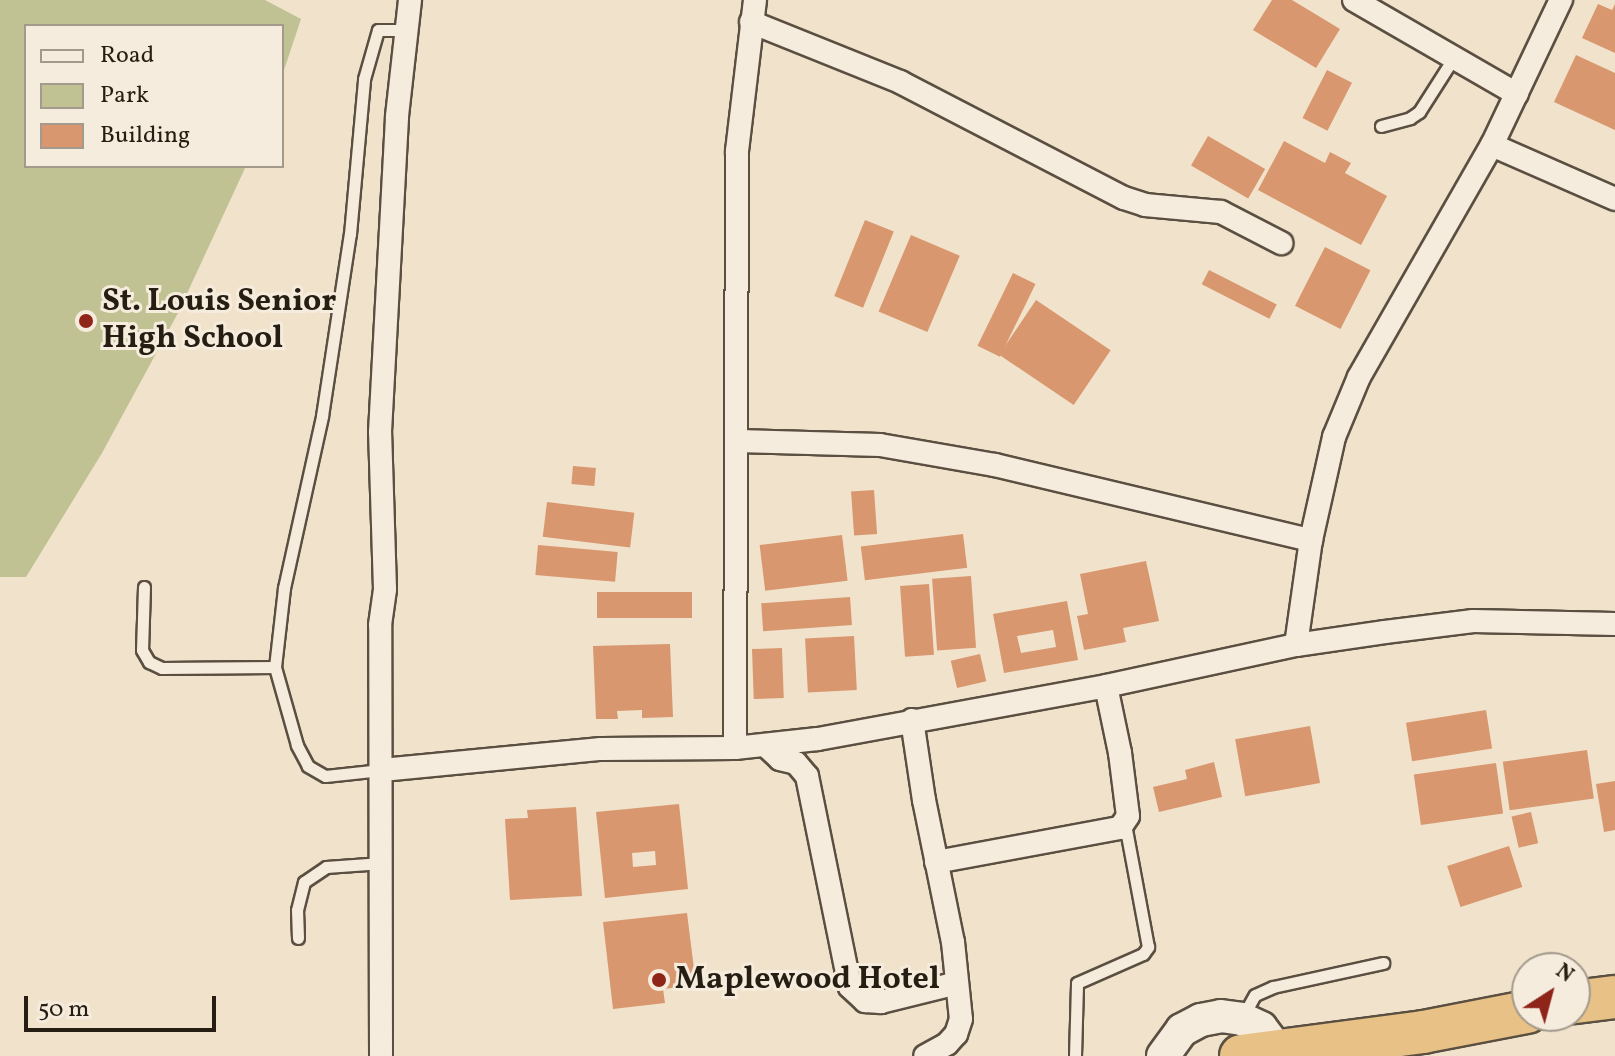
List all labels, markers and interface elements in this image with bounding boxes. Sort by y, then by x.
legend [24,24,284,168]
text: Road [100,39,154,73]
text: Park [100,79,149,113]
text: Building [100,119,190,153]
place label: St. Louis Senior High School [102,284,336,359]
marker: St. Louis Senior High School [77,312,95,330]
north arrow [1511,952,1591,1032]
text: N [1549,957,1580,991]
place label: Maplewood Hotel [675,961,940,999]
marker: Maplewood Hotel [650,971,668,989]
scale bar [28,980,220,1030]
text: 50 m [38,993,90,1027]

